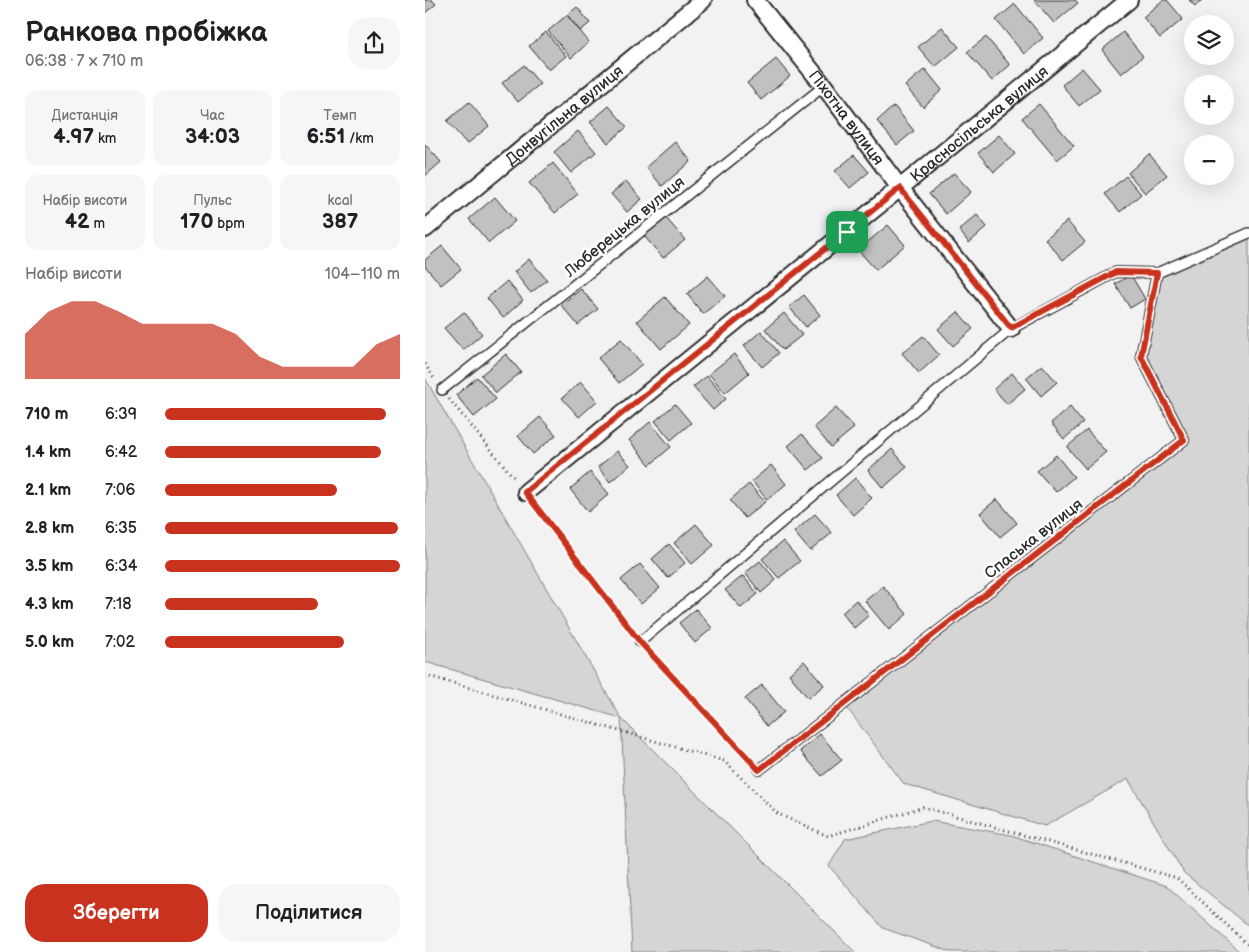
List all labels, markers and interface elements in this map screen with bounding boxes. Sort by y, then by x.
map controls [1184,15,1234,185]
button: layers [1184,15,1234,65]
text: Ранкова пробіжка [25,16,267,49]
button: share [348,17,400,69]
text: 06:38 · 7 × 710 m [25,52,143,71]
street label: Донвугільна вулиця [502,62,628,170]
street label: Красносільська вулиця [907,62,1053,187]
street label: Піхотна вулиця [804,67,888,169]
button: + [1184,75,1234,125]
text: Дистанція [52,107,118,124]
text: Час [200,107,225,124]
text: Темп [324,107,357,124]
text: 4.97 [53,124,94,149]
text: 34:03 [185,124,240,149]
text: 6:51 [307,124,345,149]
text: km [94,130,116,147]
text: /km [345,130,374,147]
button: − [1184,135,1234,185]
street label: Люберецька вулиця [560,173,689,282]
text: Набір висоти [42,192,127,209]
text: Пульс [193,192,232,209]
text: kcal [328,192,353,209]
text: 42 [65,209,90,234]
text: 170 [180,209,214,234]
text: 387 [322,209,358,234]
pin [826,211,868,253]
text: m [90,215,105,232]
text: bpm [214,215,245,232]
icon: arrive [833,218,861,246]
text: Набір висоти [25,265,122,284]
text: 104–110 m [325,265,400,284]
text: 710 m [25,405,69,424]
text: 6:39 [105,405,137,424]
text: 1.4 km [25,443,71,462]
text: 6:42 [105,443,137,462]
text: 2.1 km [25,481,71,500]
text: 7:06 [105,481,135,500]
street label: Спаська вулиця [981,495,1087,583]
text: 2.8 km [25,519,74,538]
text: 6:35 [105,519,137,538]
text: 3.5 km [25,557,73,576]
text: 6:34 [105,557,138,576]
text: 4.3 km [25,595,74,614]
text: 7:18 [105,595,132,614]
text: 5.0 km [25,633,74,652]
text: 7:02 [105,633,135,652]
button: Зберегти [25,884,208,942]
button: Поділитися [218,884,400,942]

